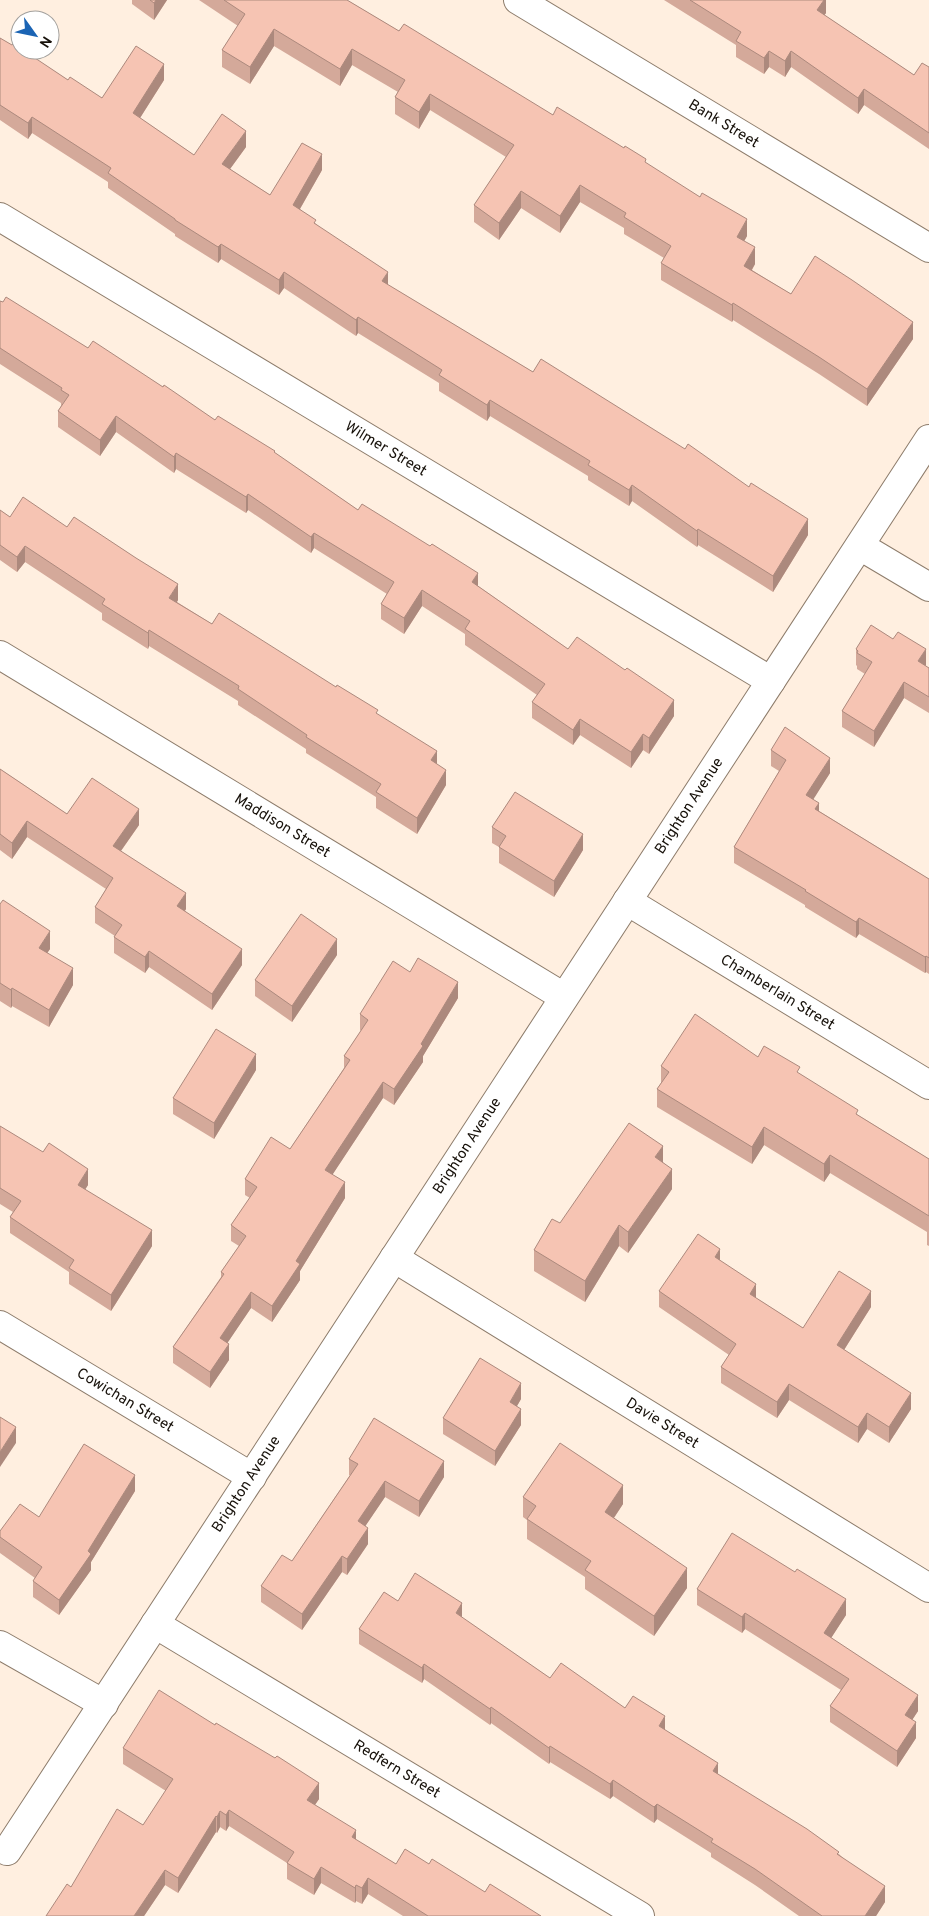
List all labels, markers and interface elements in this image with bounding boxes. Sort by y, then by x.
north arrow [10,10,60,60]
text: N [35,32,55,50]
street label: Bank Street [685,95,762,153]
street label: Wilmer Street [341,417,430,481]
street label: Brighton Avenue [651,754,728,858]
street label: Maddison Street [231,790,334,862]
street label: Chamberlain Street [717,950,838,1035]
street label: Brighton Avenue [429,1094,506,1198]
street label: Cowichan Street [73,1364,177,1437]
street label: Davie Street [622,1394,702,1453]
street label: Brighton Avenue [208,1432,285,1536]
street label: Redfern Street [350,1736,444,1803]

